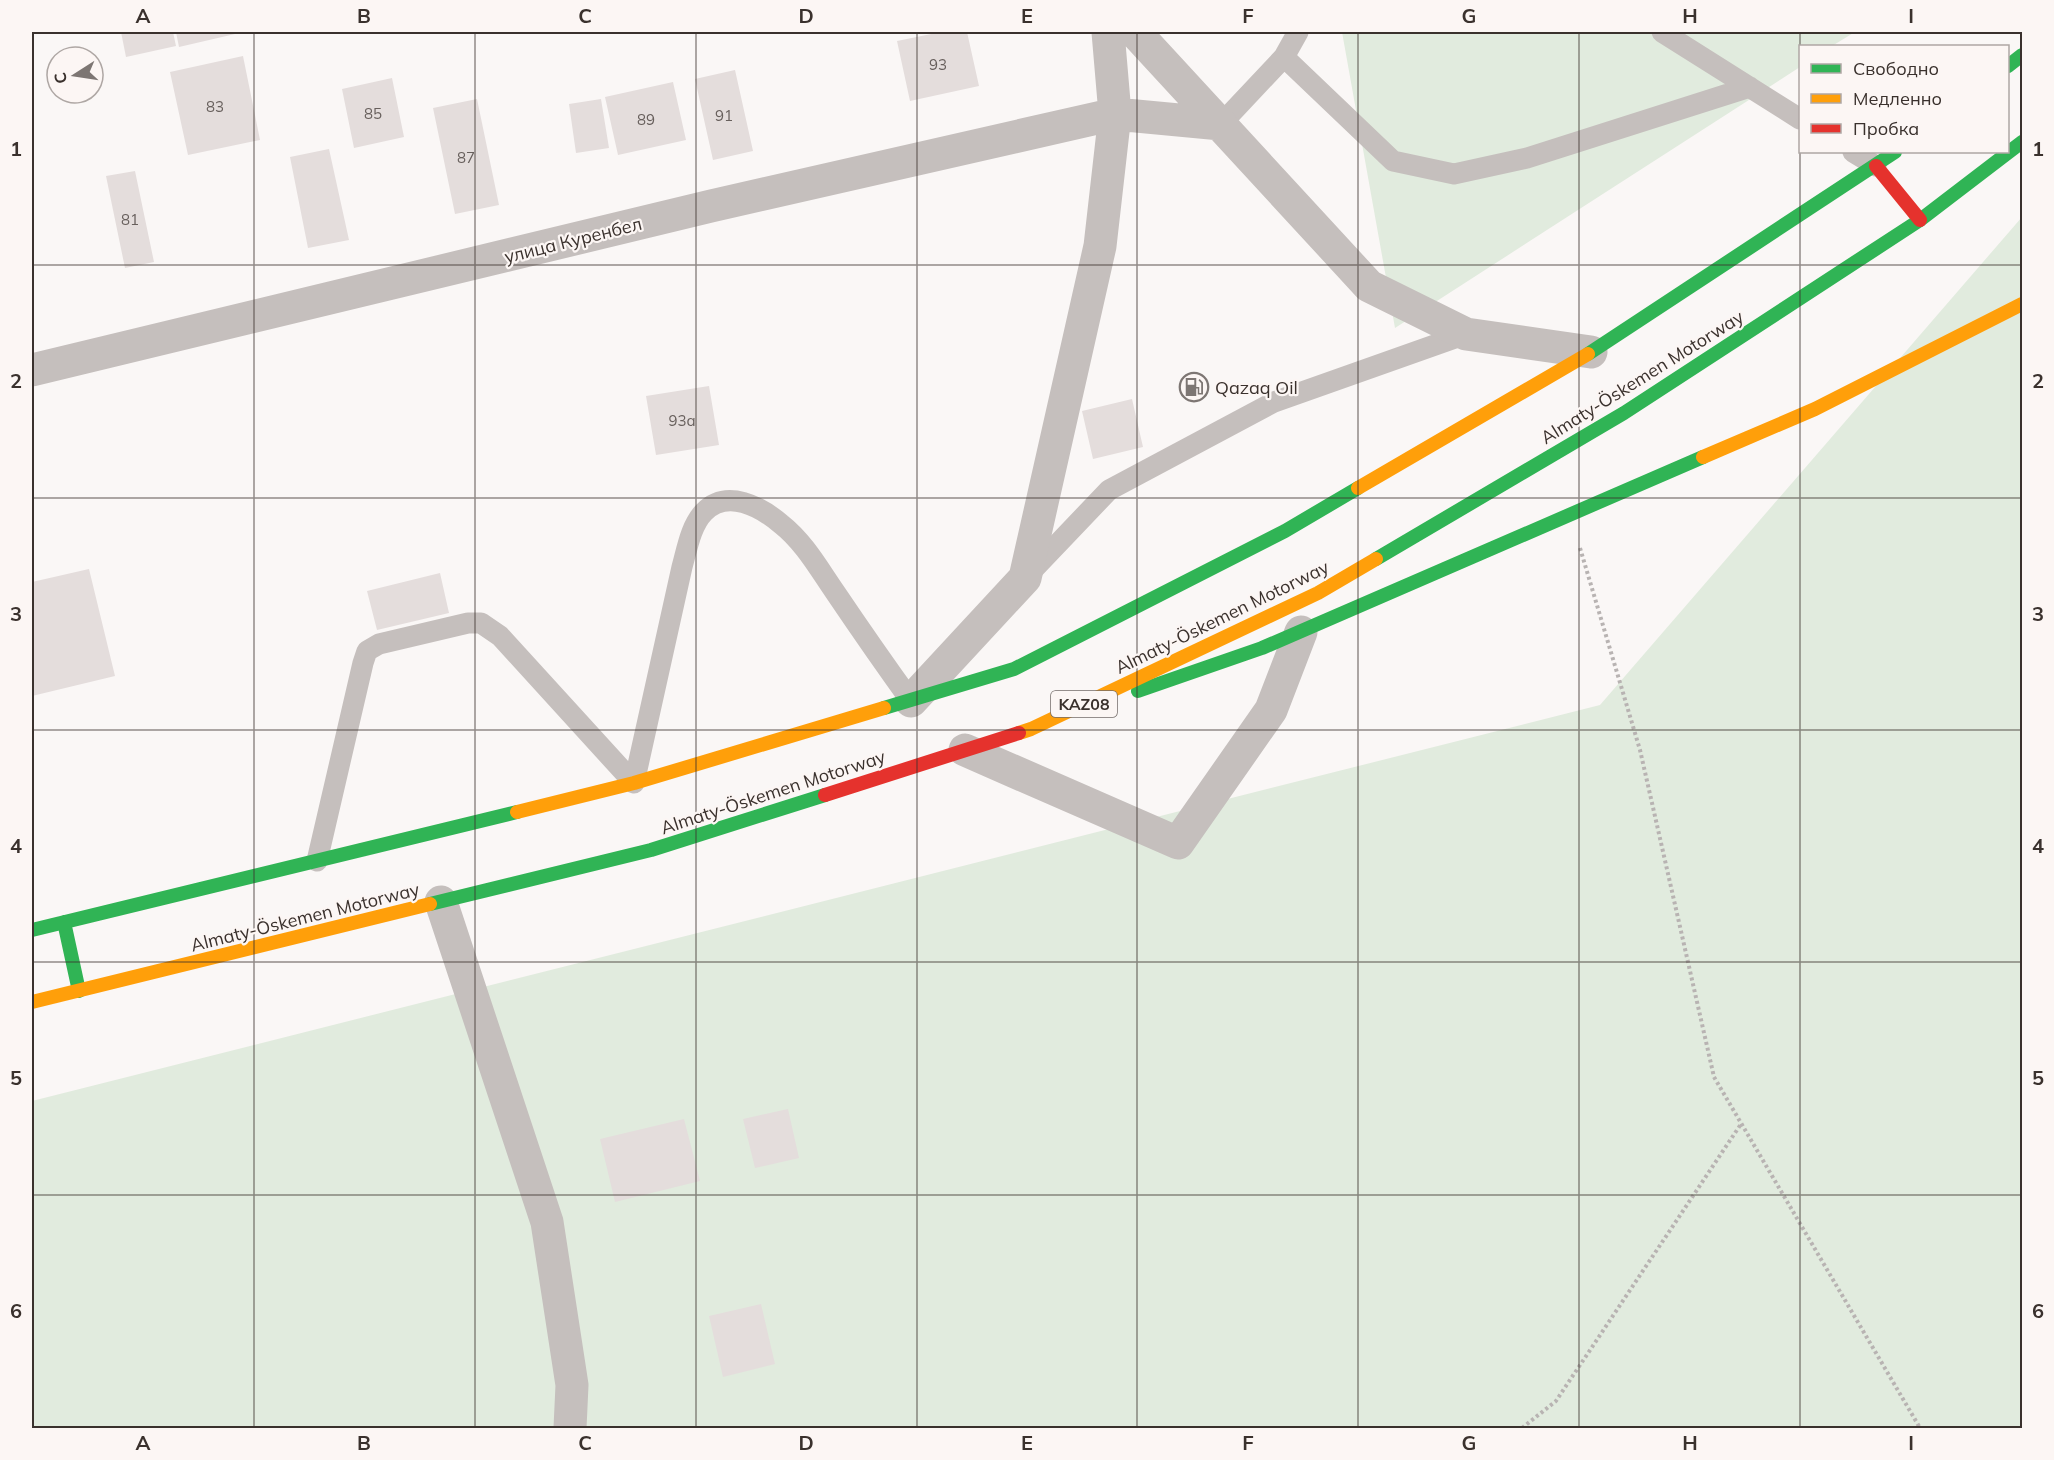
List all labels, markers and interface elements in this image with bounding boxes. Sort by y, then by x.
text: A [136,3,151,28]
text: B [357,3,371,28]
text: C [578,3,592,28]
text: D [798,3,814,28]
text: E [1021,3,1033,28]
text: F [1242,3,1254,28]
text: G [1462,3,1476,28]
text: H [1682,3,1698,28]
text: I [1908,3,1914,28]
north arrow [45,45,105,105]
legend [1799,45,2009,153]
house number: 93 [929,55,947,74]
text: Свободно [1853,57,1939,80]
text: С [49,71,71,86]
text: Медленно [1853,87,1942,110]
house number: 83 [206,97,224,116]
house number: 85 [364,104,382,123]
house number: 91 [715,106,733,125]
house number: 89 [637,110,655,129]
text: Пробка [1853,117,1919,140]
text: 1 [10,136,22,161]
text: 1 [2032,136,2044,161]
house number: 87 [457,148,475,167]
house number: 81 [121,210,139,229]
street label: улица Куренбел [502,212,644,268]
street label: Almaty-Öskemen Motorway [1536,305,1748,449]
text: 2 [10,368,22,393]
text: 2 [2032,368,2044,393]
fuel station icon: Qazaq Oil [1178,371,1210,403]
place label: Qazaq Oil [1215,376,1298,399]
house number: 93а [668,411,696,430]
street label: Almaty-Öskemen Motorway [1111,555,1333,679]
text: 3 [10,601,22,626]
text: 3 [2032,601,2044,626]
road number: KAZ08 [1051,691,1117,717]
street label: Almaty-Öskemen Motorway [658,745,889,839]
text: 4 [10,833,22,858]
text: 4 [2032,833,2044,858]
street label: Almaty-Öskemen Motorway [188,877,422,957]
text: 5 [10,1065,22,1090]
text: 5 [2032,1065,2044,1090]
text: 6 [10,1298,22,1323]
text: 6 [2032,1298,2044,1323]
text: A [136,1430,151,1455]
text: B [357,1430,371,1455]
text: C [578,1430,592,1455]
text: D [798,1430,814,1455]
text: E [1021,1430,1033,1455]
text: F [1242,1430,1254,1455]
text: G [1462,1430,1476,1455]
text: H [1682,1430,1698,1455]
text: I [1908,1430,1914,1455]

